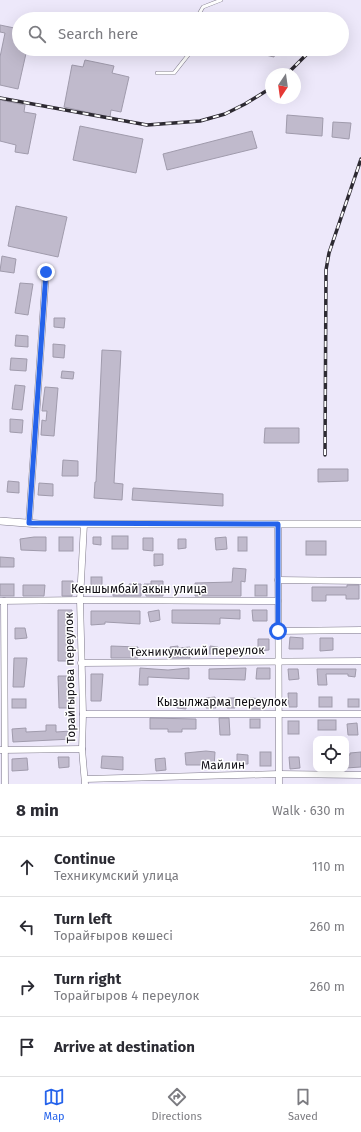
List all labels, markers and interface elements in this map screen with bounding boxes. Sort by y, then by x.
search box [12,12,349,56]
icon: search [26,23,48,45]
text: Search here [58,25,138,43]
north arrow [265,68,301,104]
route end [37,263,55,281]
street label: Кеншымбай акын улица [71,582,207,596]
street label: Торайгырова переулок [62,612,78,744]
route start [269,622,287,640]
street label: Техникумский переулок [129,643,265,659]
street label: Кызылжарма переулок [157,695,288,709]
map controls [313,736,349,772]
button: locate [313,736,349,772]
street label: Майлин [201,758,245,772]
text: 8 min [16,800,59,821]
text: Walk · 630 m [272,803,345,818]
text: Continue [54,850,115,868]
icon: ahead [16,856,38,878]
text: 110 m [312,859,345,874]
text: Техникумский улица [54,868,179,883]
text: Turn left [54,910,112,928]
icon: left [16,916,38,938]
text: 260 m [310,919,345,934]
text: Торайғыров көшесі [54,928,173,943]
text: Turn right [54,970,121,988]
icon: right [16,976,38,998]
text: 260 m [310,979,345,994]
text: Торайгыров 4 переулок [54,988,199,1003]
icon: arrive [16,1036,38,1058]
text: Arrive at destination [54,1038,195,1056]
tab: Map [43,1086,65,1123]
tab: Directions [151,1086,202,1123]
tab: Saved [288,1086,318,1123]

